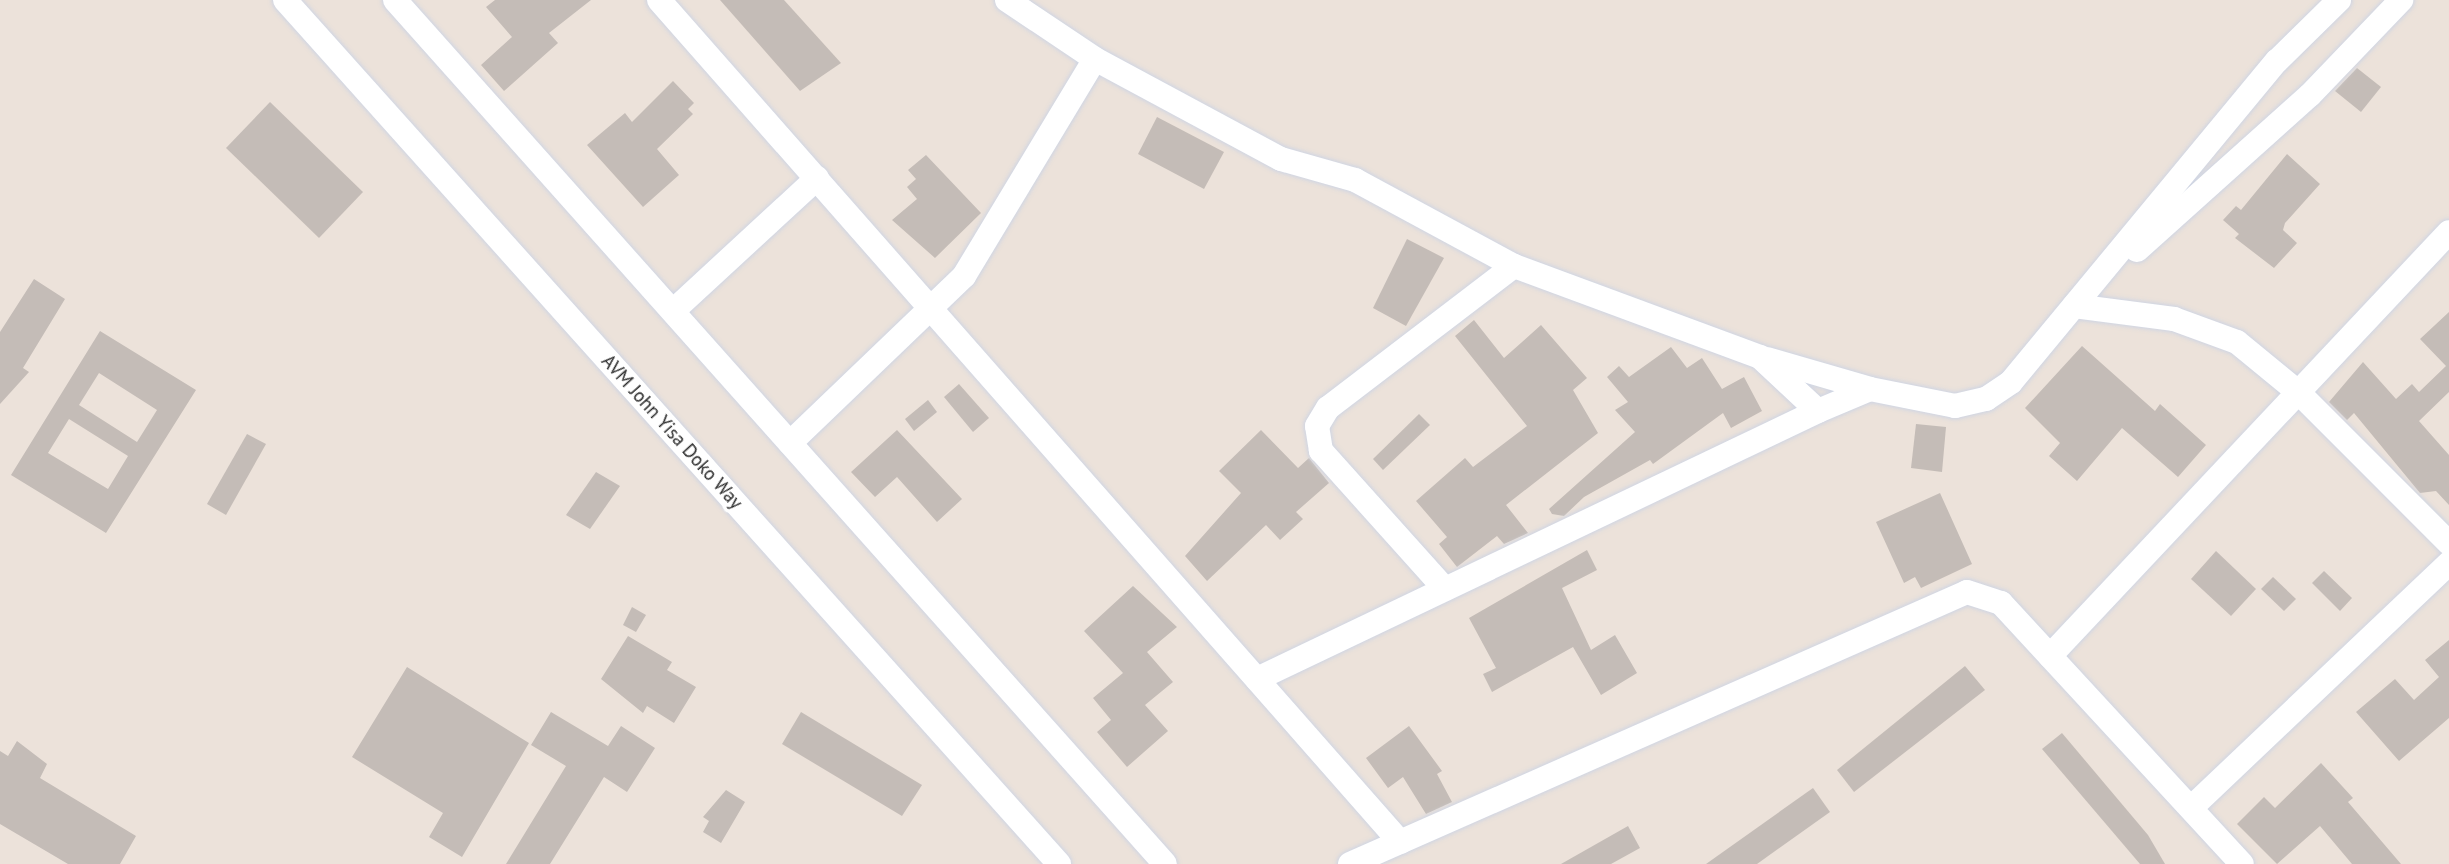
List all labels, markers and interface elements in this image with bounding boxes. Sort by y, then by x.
street label: AVM John Yisa Doko Way [596,350,748,514]

